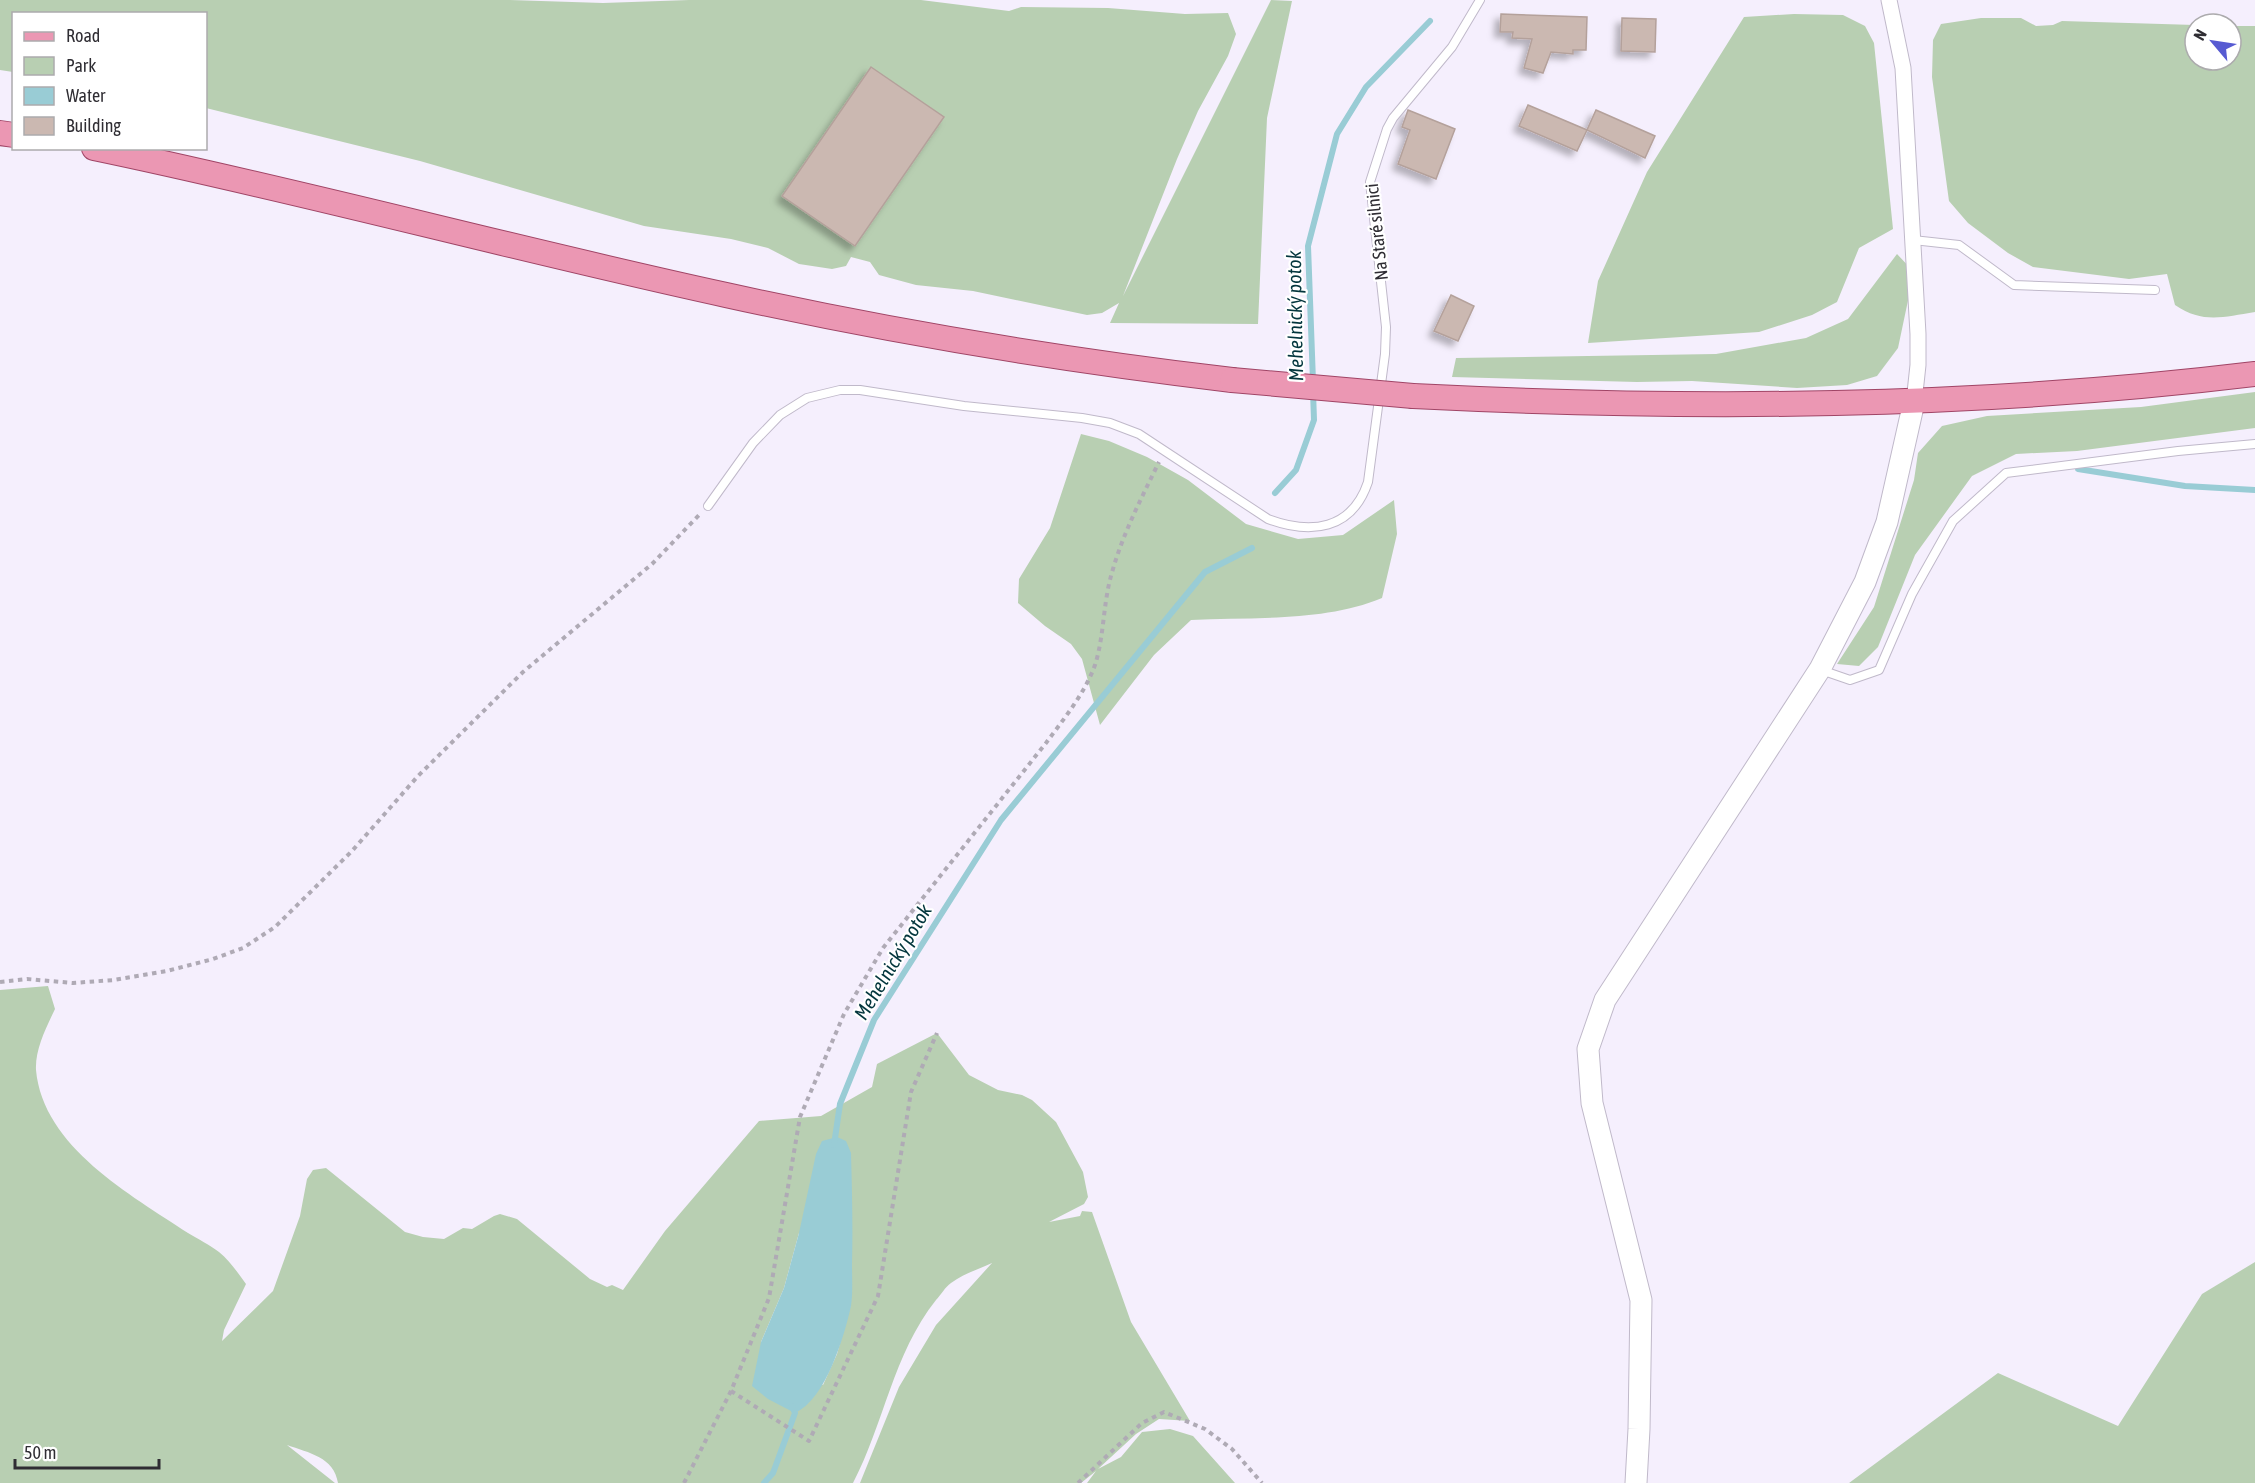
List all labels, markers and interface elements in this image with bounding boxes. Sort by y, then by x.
legend [12,12,207,150]
north arrow [2183,12,2243,72]
text: Road [66,25,100,46]
text: N [2190,26,2210,43]
text: Park [66,55,96,76]
text: Water [66,85,106,106]
text: Building [66,115,121,136]
street label: Na Staré silnici [1361,182,1392,282]
water label: Mehelnický potok [1282,250,1307,382]
water label: Mehelnický potok [849,900,936,1024]
scale bar [15,1432,159,1470]
text: 50 m [24,1442,56,1463]

